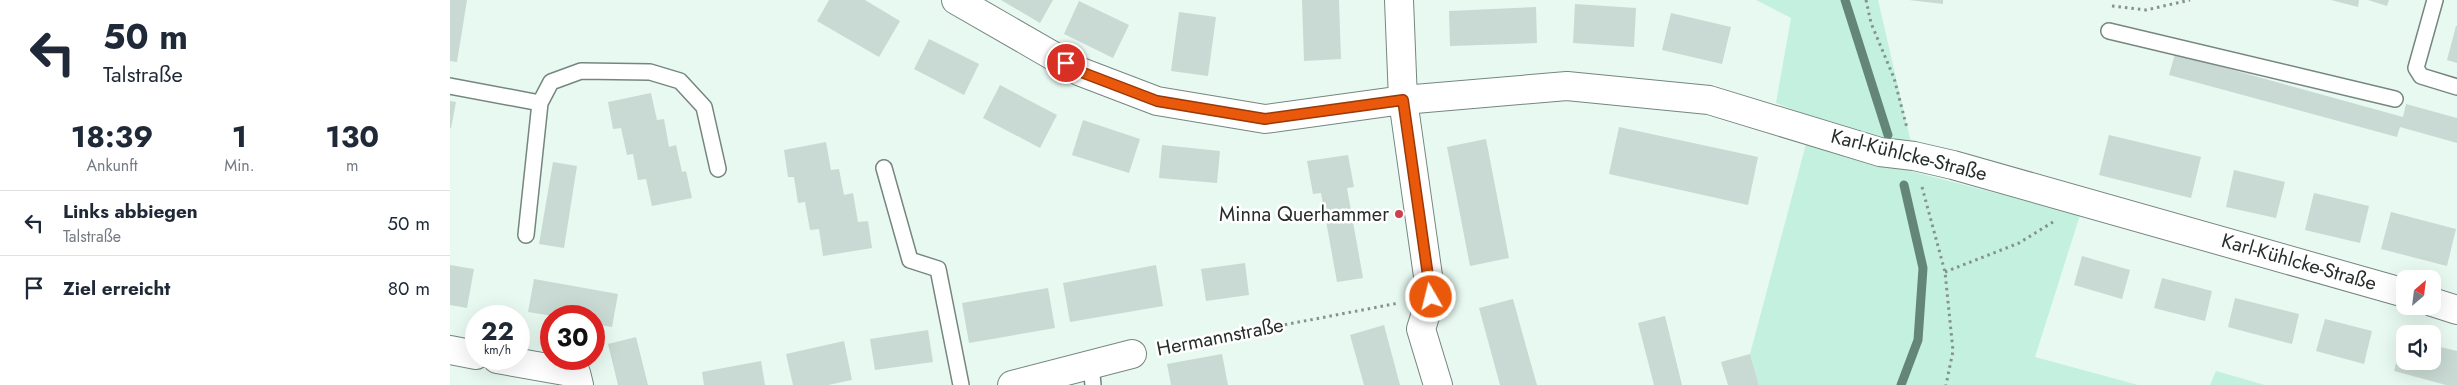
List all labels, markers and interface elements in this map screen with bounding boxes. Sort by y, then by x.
text: 50 m [103,12,188,62]
icon: left [20,20,85,85]
pin [1045,42,1087,84]
icon: arrive [1052,49,1080,77]
text: Talstraße [103,58,183,90]
text: 18:39 [71,115,153,158]
text: 1 [232,115,247,158]
text: 130 [325,115,379,158]
street label: Karl-Kühlcke-Straße [1828,122,1990,188]
text: Ankunft [87,154,138,177]
text: Min. [224,154,255,177]
text: m [346,154,358,177]
text: Links abbiegen [63,198,198,225]
place label: Minna Querhammer [1219,200,1389,229]
marker: Minna Querhammer [1393,208,1405,220]
icon: left [20,209,48,237]
text: 50 m [387,210,430,237]
text: Talstraße [63,225,121,248]
street label: Karl-Kühlcke-Straße [2218,226,2380,298]
position arrow [1404,270,1456,322]
north arrow [2396,270,2441,315]
map controls [2396,270,2441,370]
icon: arrive [20,274,48,302]
text: Ziel erreicht [63,275,170,302]
text: 80 m [388,275,430,302]
speed limit sign: 30 [540,305,605,370]
street label: Hermannstraße [1154,310,1286,364]
text: 22 [481,313,514,349]
button: sound [2396,325,2441,370]
text: km/h [484,341,511,359]

